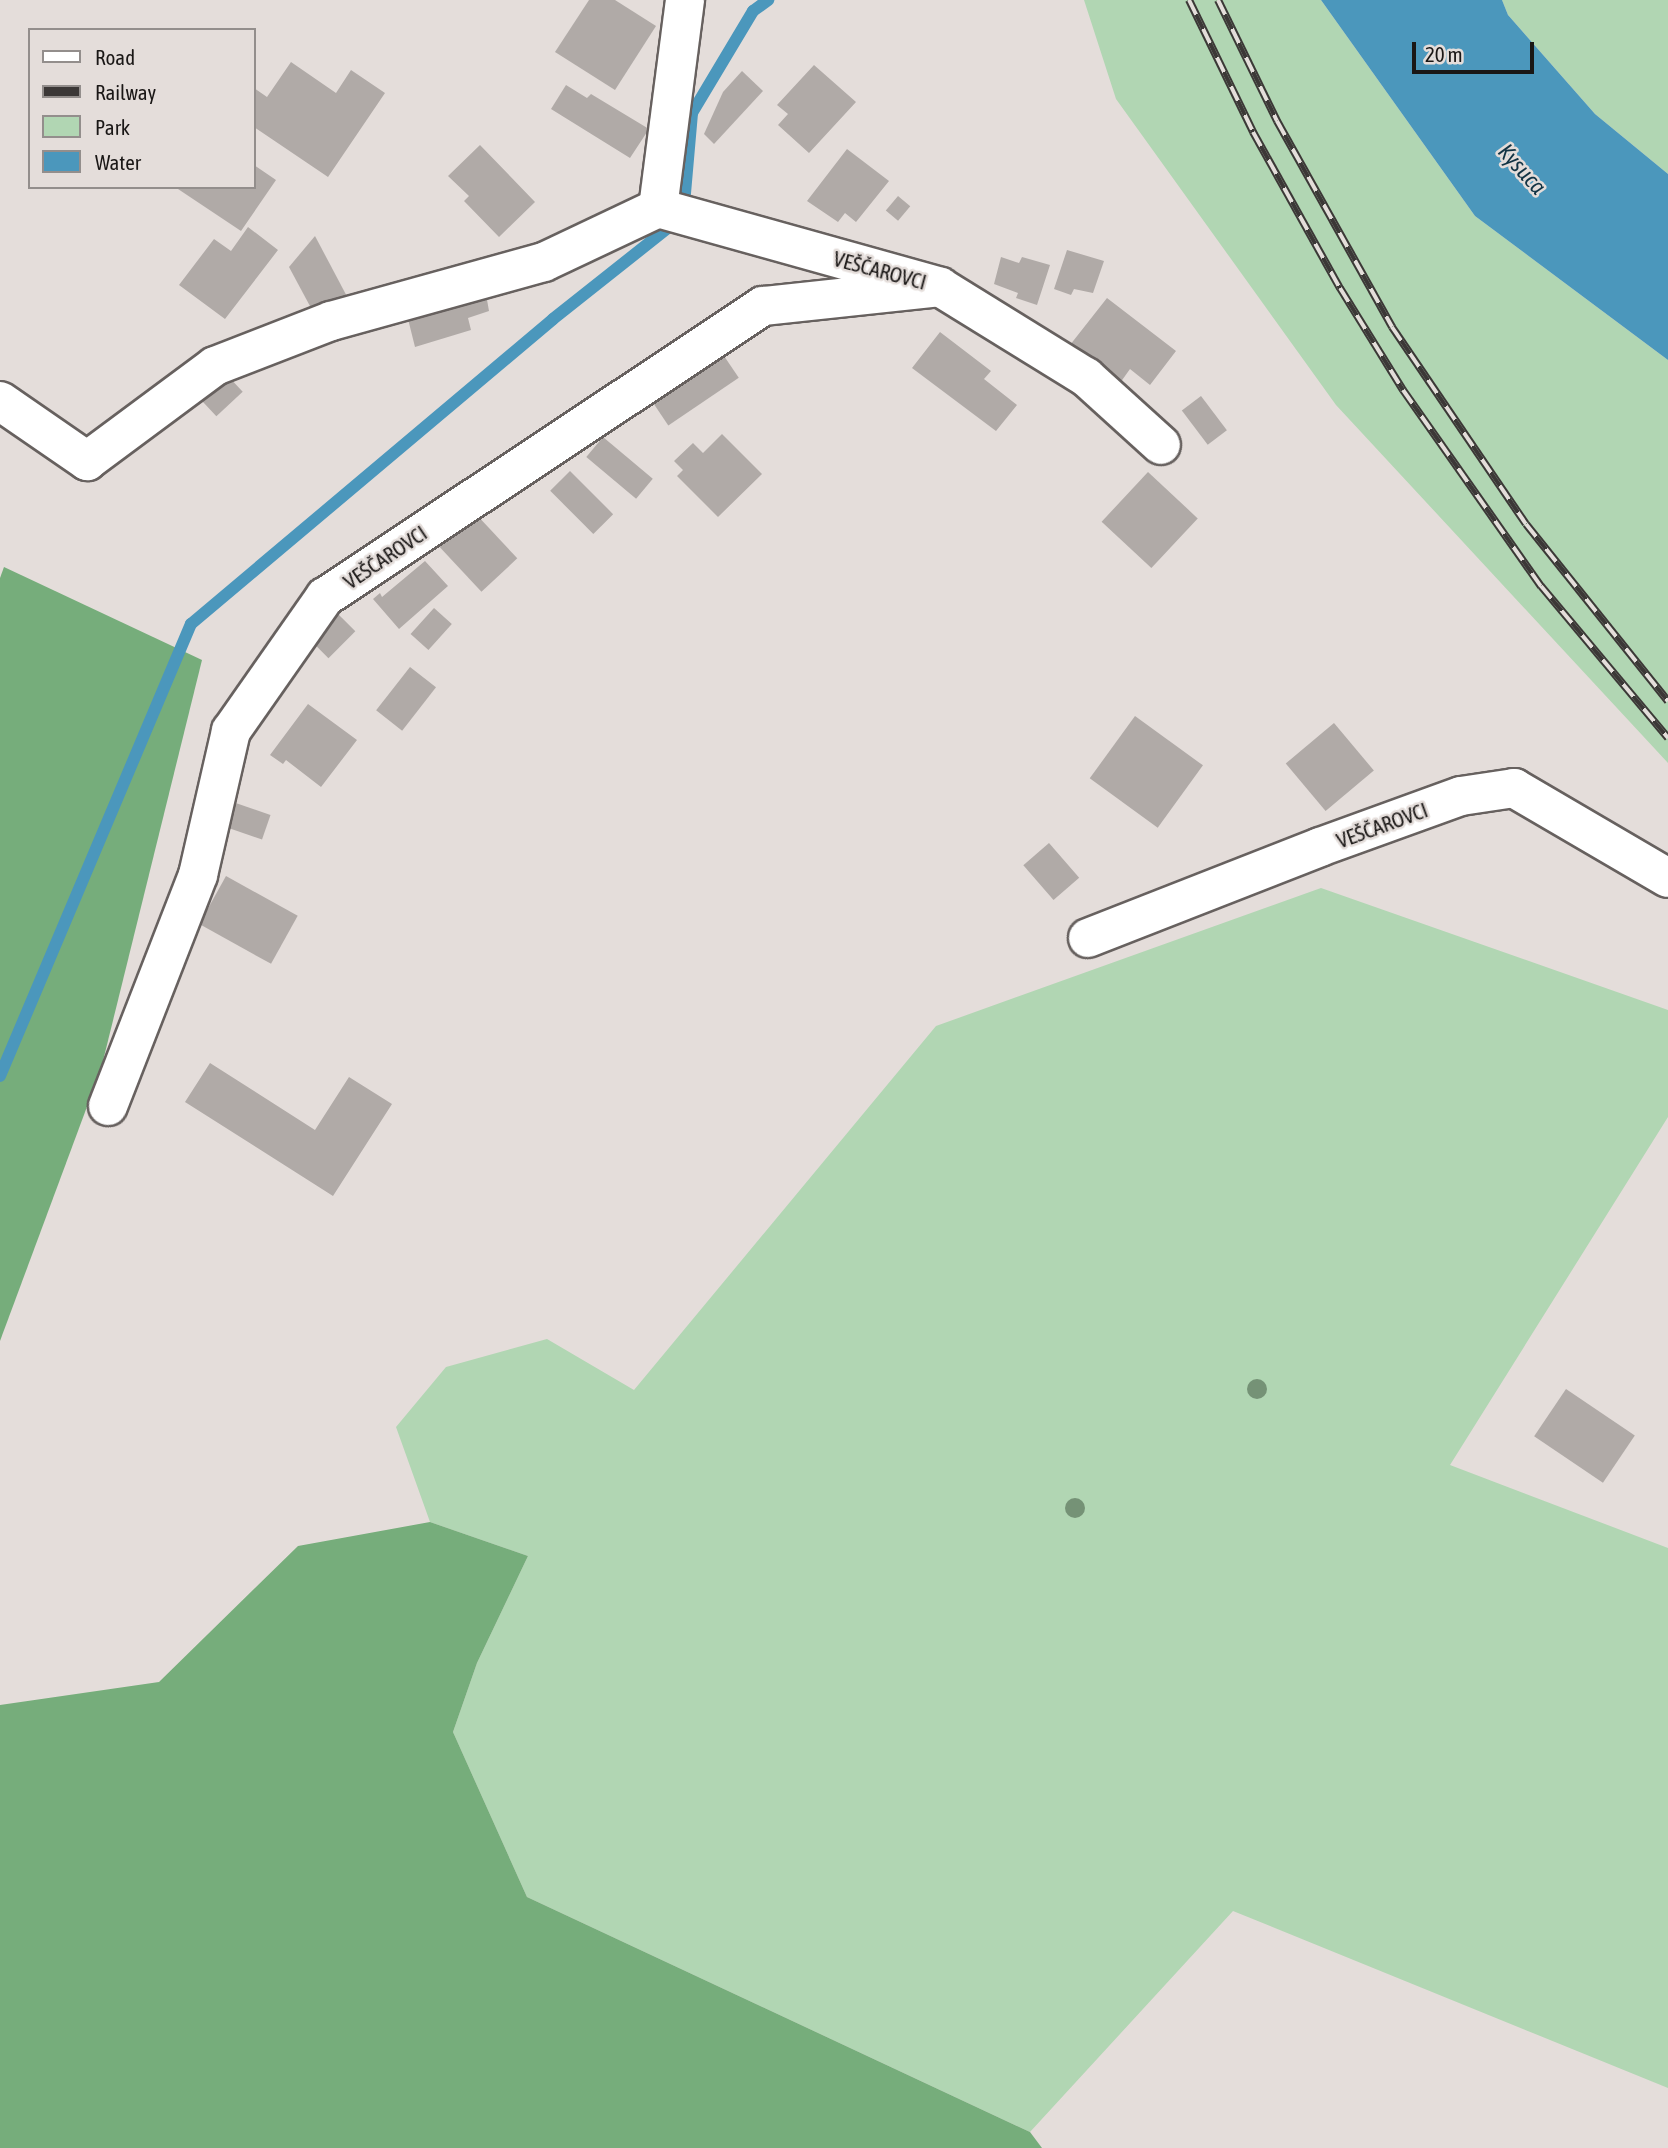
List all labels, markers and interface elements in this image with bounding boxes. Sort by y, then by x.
legend [28,28,256,189]
scale bar [1416,28,1538,72]
text: 20 m [1425,42,1463,66]
text: Road [95,45,135,69]
text: Railway [95,80,156,104]
text: Park [95,115,130,139]
water label: Kysuca [1492,138,1552,200]
text: Water [95,150,141,174]
street label: VEŠČAROVCI [831,246,929,294]
street label: VEŠČAROVCI [339,520,431,594]
street label: VEŠČAROVCI [1333,797,1431,853]

